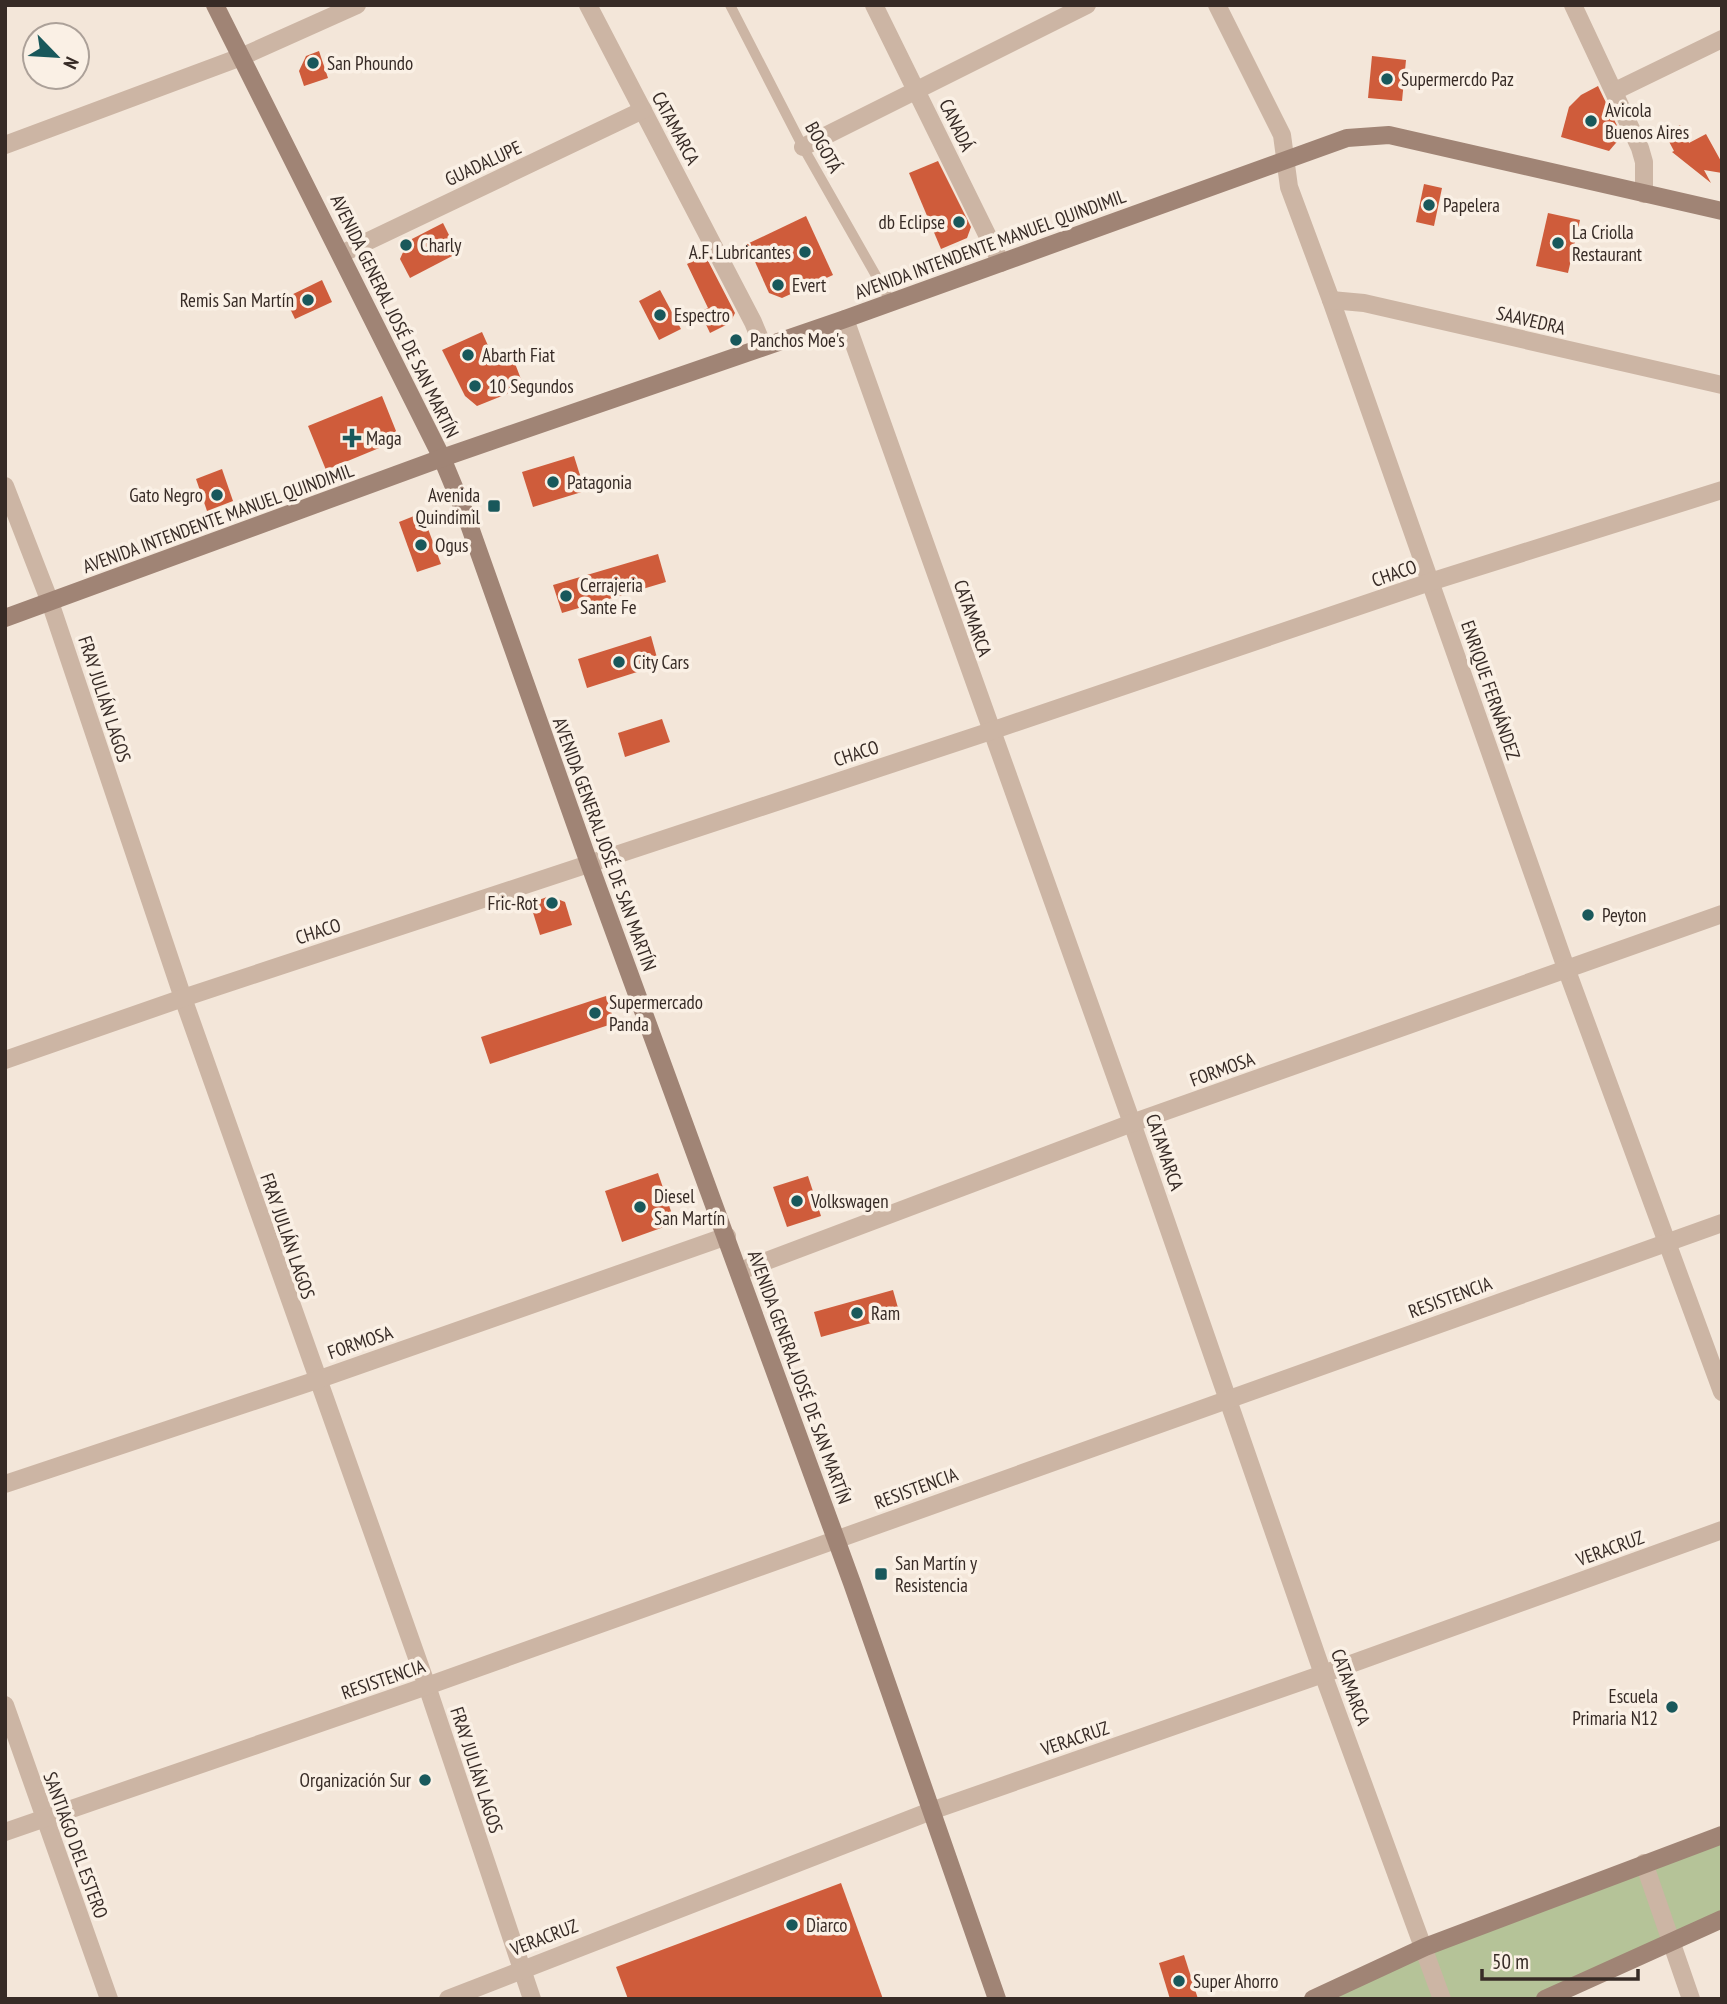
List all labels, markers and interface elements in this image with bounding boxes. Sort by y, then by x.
north arrow [21,21,91,91]
place label: San Phoundo [327,51,413,75]
text: N [58,53,84,73]
marker: San Phoundo [305,55,321,71]
place label: Supermercdo Paz [1401,67,1514,91]
marker: Supermercdo Paz [1379,71,1395,87]
street label: CATAMARCA [647,87,705,169]
street label: CANADÁ [934,95,980,155]
place label: Avicola Buenos Aires [1605,98,1689,144]
marker: Avicola Buenos Aires [1583,113,1599,129]
street label: BOGOTÁ [800,117,848,177]
street label: GUADALUPE [441,135,525,191]
street label: AVENIDA INTENDENTE MANUEL QUINDIMIL [851,184,1129,304]
street label: AVENIDA GENERAL JOSÉ DE SAN MARTÍN [325,190,465,442]
place label: Papelera [1443,193,1500,217]
marker: Papelera [1421,197,1437,213]
place label: db Eclipse [878,210,945,234]
marker: db Eclipse [951,214,967,230]
place label: La Criolla Restaurant [1572,220,1643,266]
place label: Charly [420,233,462,257]
marker: La Criolla Restaurant [1550,235,1566,251]
marker: Charly [398,237,414,253]
place label: A.F. Lubricantes [689,240,791,264]
marker: A.F. Lubricantes [797,244,813,260]
place label: Evert [792,273,827,297]
marker: Evert [770,277,786,293]
place label: Remis San Martín [180,288,294,312]
marker: Remis San Martín [300,292,316,308]
street label: SAAVEDRA [1494,300,1568,340]
place label: Espectro [674,303,730,327]
marker: Espectro [652,307,668,323]
place label: Panchos Moe's [750,328,845,352]
marker: Panchos Moe's [728,332,744,348]
place label: Abarth Fiat [482,343,556,367]
marker: Abarth Fiat [460,347,476,363]
place label: 10 Segundos [489,374,574,398]
marker: 10 Segundos [467,378,483,394]
place label: Maga [366,426,402,450]
marker: Maga [344,430,360,446]
street label: AVENIDA INTENDENTE MANUEL QUINDIMIL [79,458,357,578]
place label: Patagonia [567,470,632,494]
marker: Patagonia [545,474,561,490]
place label: Gato Negro [129,483,203,507]
place label: Avenida Quindimil [416,483,481,529]
marker: Gato Negro [209,487,225,503]
marker: Avenida Quindimil [486,498,502,514]
place label: Ogus [435,533,468,557]
marker: Ogus [413,537,429,553]
street label: CHACO [1368,554,1420,592]
place label: Cerrajeria Sante Fe [580,573,643,619]
street label: CATAMARCA [949,577,997,659]
marker: Cerrajeria Sante Fe [558,588,574,604]
street label: ENRIQUE FERNÁNDEZ [1456,617,1526,763]
street label: FRAY JULIÁN LAGOS [73,633,137,765]
place label: City Cars [633,650,689,674]
marker: City Cars [611,654,627,670]
street label: AVENIDA GENERAL JOSÉ DE SAN MARTÍN [548,714,662,974]
street label: CHACO [830,734,882,772]
place label: Fric-Rot [487,891,539,915]
marker: Fric-Rot [544,895,560,911]
place label: Peyton [1602,903,1646,927]
marker: Peyton [1580,907,1596,923]
street label: CHACO [292,912,344,950]
place label: Supermercado Panda [609,990,703,1036]
marker: Supermercado Panda [587,1005,603,1021]
street label: FORMOSA [1186,1046,1258,1092]
street label: CATAMARCA [1141,1111,1189,1193]
street label: FRAY JULIÁN LAGOS [255,1170,321,1302]
place label: Diesel San Martín [654,1184,725,1230]
place label: Volkswagen [810,1189,889,1213]
marker: Volkswagen [789,1193,805,1209]
marker: Diesel San Martín [632,1199,648,1215]
street label: AVENIDA GENERAL JOSÉ DE SAN MARTÍN [743,1247,857,1507]
street label: RESISTENCIA [1405,1271,1495,1323]
place label: Ram [871,1301,900,1325]
marker: Ram [849,1305,865,1321]
street label: FORMOSA [324,1320,396,1364]
street label: RESISTENCIA [871,1462,961,1514]
street label: VERACRUZ [1572,1525,1647,1572]
place label: San Martín y Resistencia [895,1551,978,1597]
marker: San Martín y Resistencia [873,1566,889,1582]
street label: CATAMARCA [1326,1646,1376,1728]
street label: RESISTENCIA [338,1653,428,1705]
place label: Escuela Primaria N12 [1572,1684,1658,1730]
marker: Escuela Primaria N12 [1664,1699,1680,1715]
street label: FRAY JULIÁN LAGOS [445,1704,509,1836]
street label: VERACRUZ [1037,1715,1112,1761]
place label: Organización Sur [300,1768,412,1792]
street label: SANTIAGO DEL ESTERO [38,1769,114,1921]
marker: Organización Sur [417,1772,433,1788]
street label: VERACRUZ [506,1913,581,1961]
place label: Diarco [806,1913,848,1937]
marker: Diarco [784,1917,800,1933]
scale bar [1482,1938,1638,1982]
text: 50 m [1492,1948,1529,1975]
place label: Super Ahorro [1193,1969,1278,1993]
marker: Super Ahorro [1171,1973,1187,1989]

